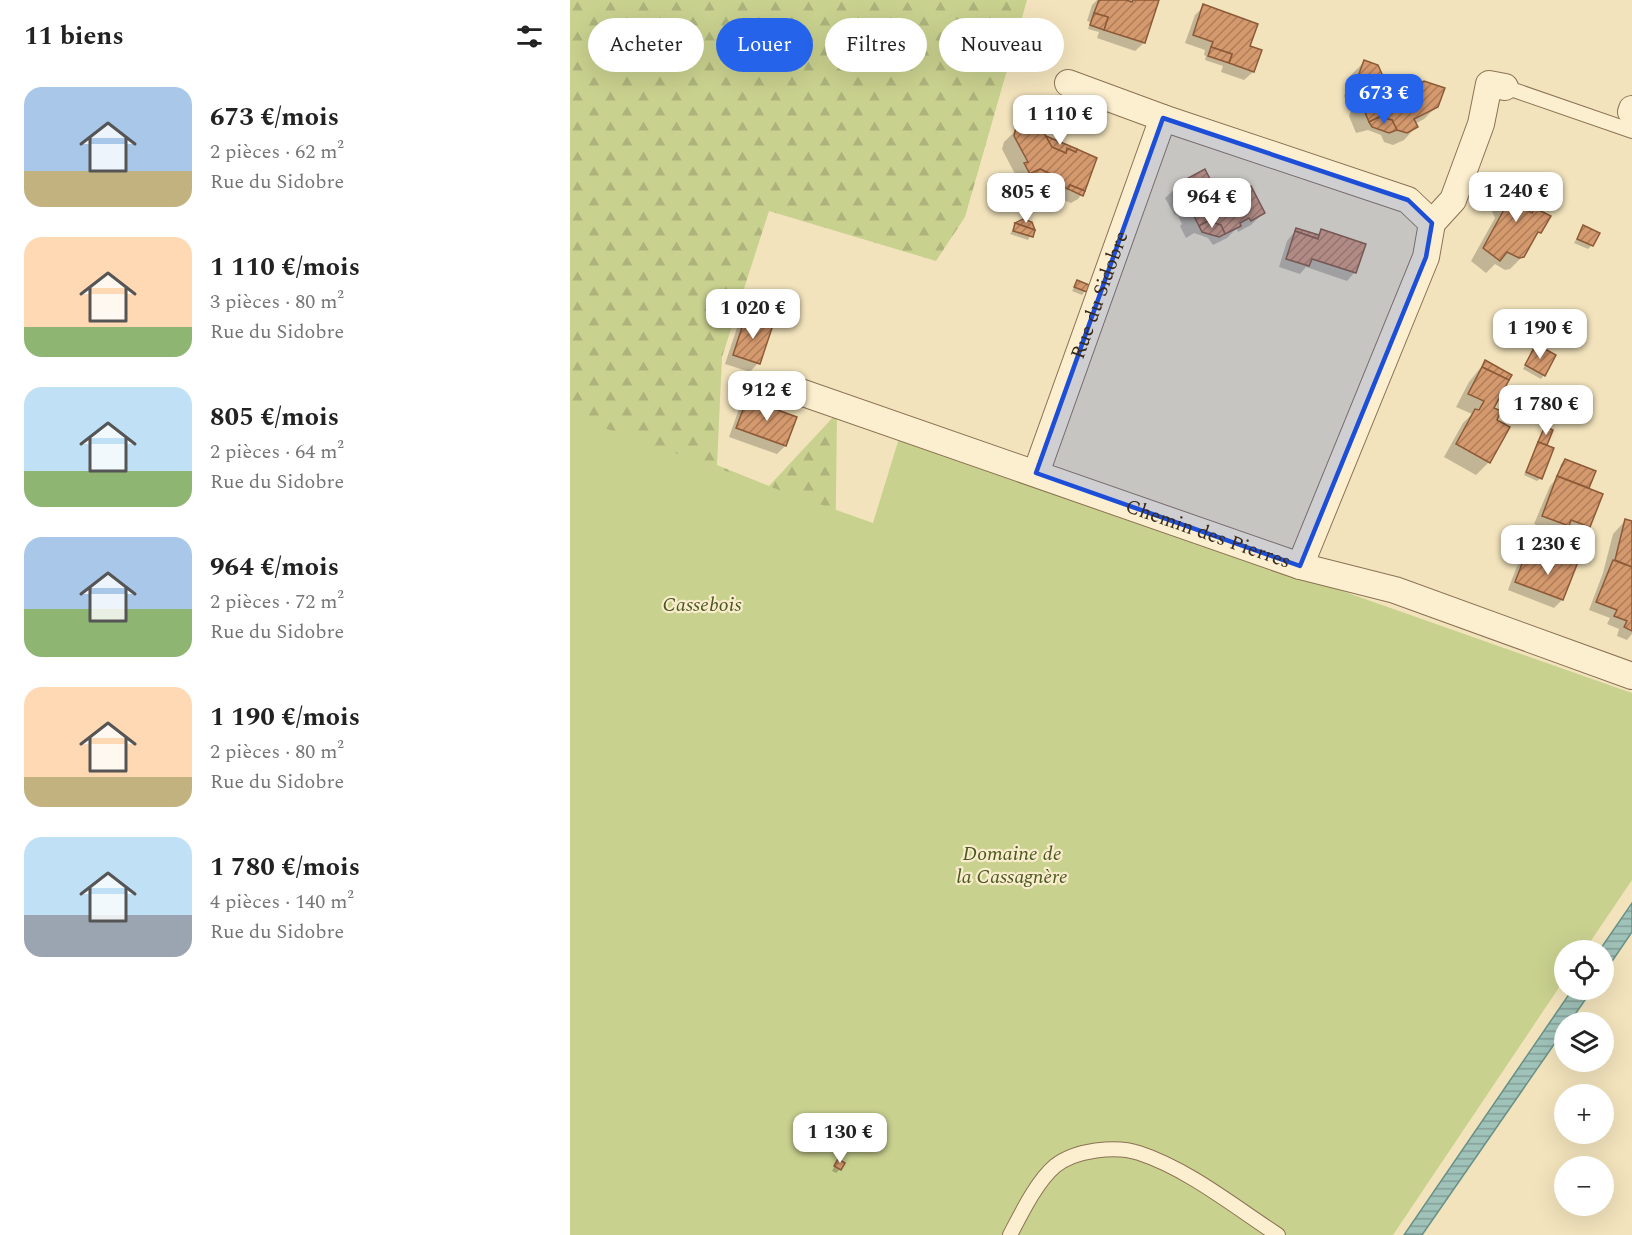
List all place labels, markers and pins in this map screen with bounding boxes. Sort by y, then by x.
pin: 673 € [1342,74,1426,125]
pin: 1 110 € [1005,95,1115,146]
pin: 1 240 € [1461,172,1571,223]
pin: 805 € [984,173,1068,224]
pin: 964 € [1170,178,1254,229]
pin: 1 020 € [698,289,808,340]
pin: 1 190 € [1485,309,1595,360]
pin: 912 € [725,371,809,422]
pin: 1 780 € [1491,385,1601,436]
pin: 1 230 € [1493,525,1603,576]
pin: 1 130 € [785,1113,895,1164]

